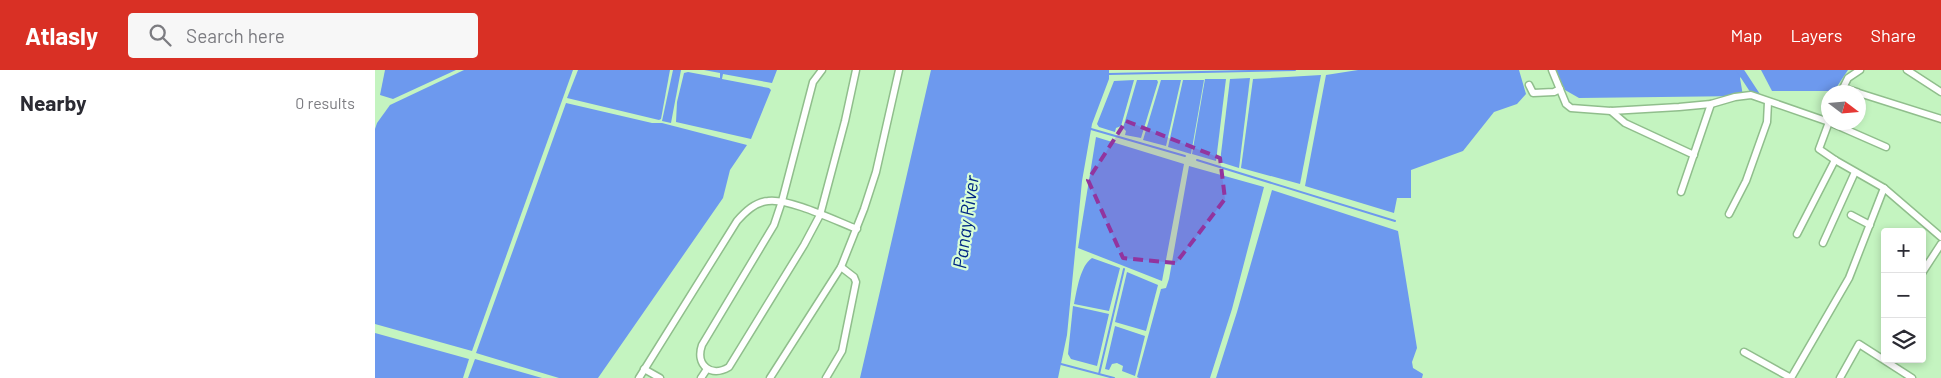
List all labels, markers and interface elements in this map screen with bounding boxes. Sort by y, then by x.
search box [128,13,478,58]
text: Atlasly [25,21,98,50]
icon: search [146,21,174,49]
text: Search here [186,24,285,47]
text: Map [1730,24,1762,46]
text: Layers [1790,24,1843,46]
text: Share [1871,24,1916,46]
north arrow [1821,85,1866,130]
text: Nearby [20,90,86,115]
text: 0 results [295,93,355,112]
water label: Panay River [947,173,983,270]
map controls [1881,228,1926,363]
button: + [1881,228,1926,273]
button: − [1881,273,1926,318]
button: layers [1881,318,1926,363]

